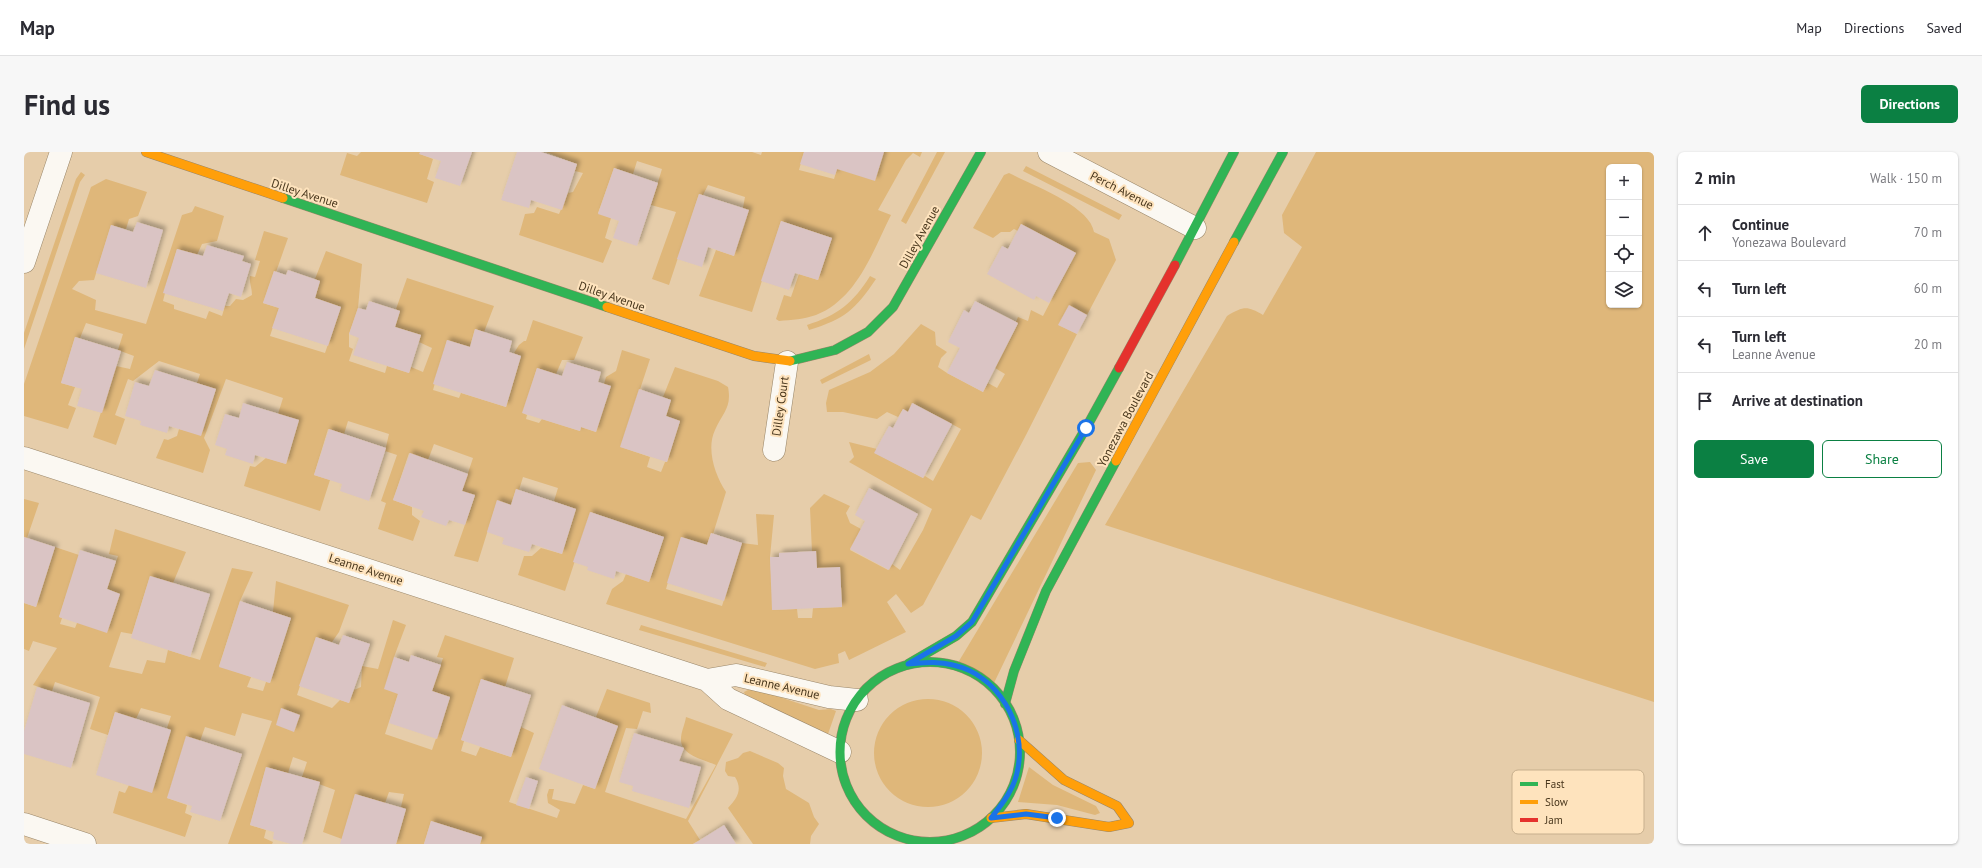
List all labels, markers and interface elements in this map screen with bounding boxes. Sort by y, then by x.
text: Map [20,16,55,40]
text: Map [1796,19,1822,37]
text: Directions [1844,19,1904,37]
text: Saved [1926,19,1962,37]
button: Directions [1861,85,1958,123]
text: Find us [24,86,110,123]
map controls [1606,164,1642,308]
button: + [1606,164,1642,200]
text: 2 min [1694,167,1735,189]
street label: Perch Avenue [1088,168,1156,212]
text: Walk · 150 m [1870,170,1942,187]
street label: Dilley Avenue [270,175,340,211]
button: − [1606,200,1642,236]
street label: Dilley Avenue [896,203,942,271]
text: Continue [1732,215,1789,234]
icon: ahead [1694,222,1716,244]
text: 70 m [1914,224,1942,241]
text: Yonezawa Boulevard [1732,234,1846,251]
button: locate [1606,236,1642,272]
button: layers [1606,272,1642,308]
street label: Dilley Avenue [577,278,647,314]
icon: left [1694,278,1716,300]
text: Turn left [1732,279,1786,298]
text: 60 m [1914,280,1942,297]
text: Turn left [1732,327,1786,346]
icon: left [1694,334,1716,356]
text: 20 m [1914,336,1942,353]
text: Leanne Avenue [1732,346,1816,363]
street label: Yonezawa Boulevard [1094,369,1156,469]
street label: Dilley Court [768,375,792,437]
icon: arrive [1694,390,1716,412]
text: Arrive at destination [1732,391,1863,410]
route start [1077,419,1095,437]
button: Save [1694,440,1814,478]
button: Share [1822,440,1942,478]
street label: Leanne Avenue [327,550,405,588]
street label: Leanne Avenue [743,670,821,702]
legend [1512,770,1644,834]
text: Fast [1545,777,1565,791]
text: Slow [1545,795,1568,809]
route end [1048,809,1066,827]
text: Jam [1544,813,1563,827]

